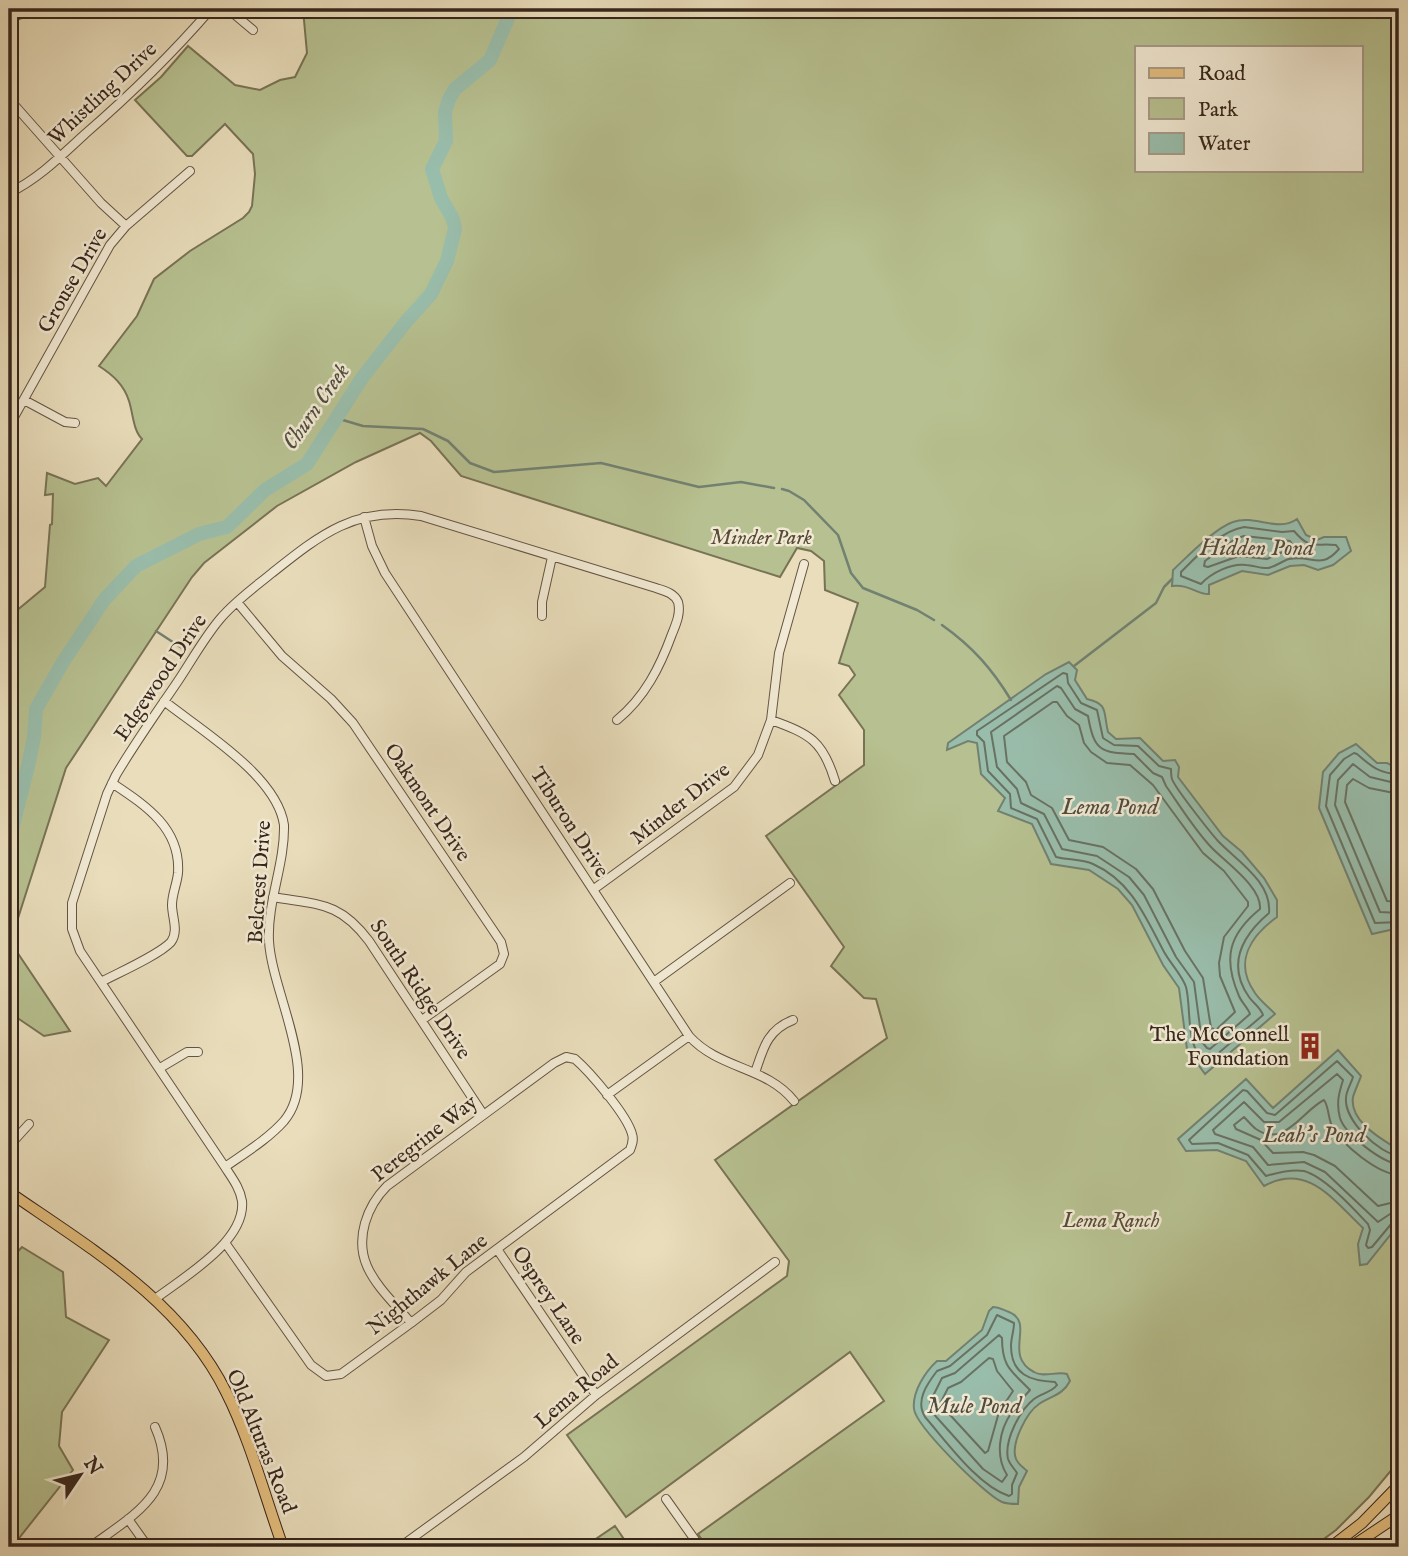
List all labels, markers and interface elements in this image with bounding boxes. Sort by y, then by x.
street label: Whistling Drive [43,36,164,152]
legend [1135,46,1362,172]
text: Road [1198,61,1246,88]
text: Park [1198,97,1239,124]
text: Water [1198,131,1251,158]
street label: Grouse Drive [32,223,114,338]
water label: Churn Creek [276,358,356,456]
park label: Minder Park [710,525,812,552]
water label: Hidden Pond [1199,534,1316,563]
street label: Edgewood Drive [109,609,214,747]
street label: Oakmont Drive [377,739,476,867]
street label: Minder Drive [626,757,736,851]
street label: Tiburon Drive [523,762,615,884]
water label: Lema Pond [1061,793,1160,822]
street label: Belcrest Drive [243,819,278,945]
street label: South Ridge Drive [363,915,477,1065]
place label: The McConnell Foundation [1150,1022,1289,1073]
building icon: The McConnell Foundation [1295,1031,1325,1061]
street label: Peregrine Way [367,1089,484,1189]
water label: Leah's Pond [1262,1121,1368,1150]
park label: Lema Ranch [1061,1208,1160,1235]
street label: Nighthawk Lane [362,1228,494,1342]
street label: Osprey Lane [505,1241,591,1351]
street label: Lema Road [529,1348,625,1435]
street label: Old Alturas Road [219,1366,302,1518]
water label: Mule Pond [927,1392,1023,1421]
north arrow [46,1440,116,1510]
text: N [77,1452,107,1480]

